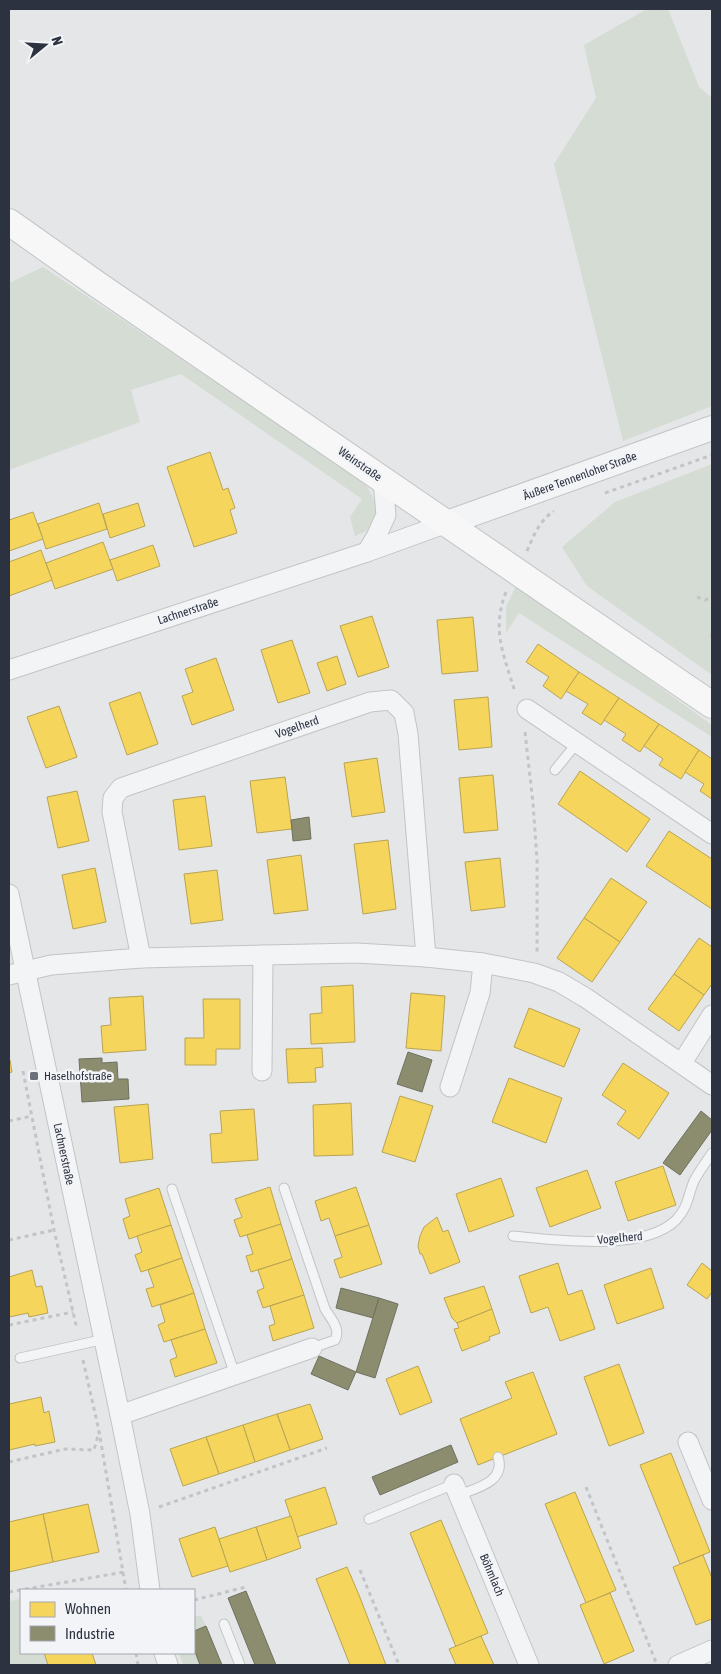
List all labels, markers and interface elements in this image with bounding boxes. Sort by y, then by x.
north arrow [20,20,70,70]
text: N [48,35,66,47]
street label: Weinstraße [335,444,385,484]
street label: Äußere Tennenloher Straße [521,449,639,503]
street label: Lachnerstraße [156,595,220,627]
street label: Vogelherd [273,713,321,741]
place label: Haselhofstraße [44,1069,112,1083]
marker: Haselhofstraße [28,1070,40,1082]
street label: Lachnerstraße [51,1122,77,1186]
street label: Vogelherd [597,1229,643,1247]
street label: Böhmlach [477,1552,507,1598]
legend [20,1589,195,1654]
text: Wohnen [65,1600,111,1617]
text: Industrie [65,1625,115,1642]

